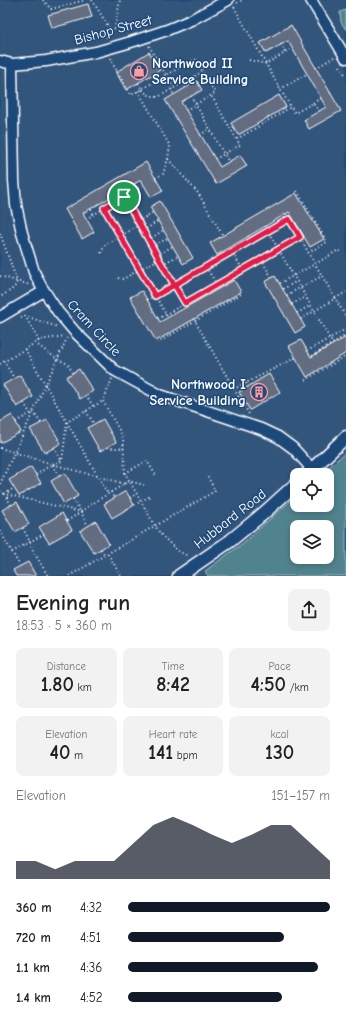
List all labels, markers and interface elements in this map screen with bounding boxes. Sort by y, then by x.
street label: Bishop Street [72,11,155,49]
place label: Northwood II Service Building [152,55,248,88]
shop icon: Northwood II Service Building [129,61,149,81]
pin [107,180,141,214]
icon: arrive [113,186,135,208]
street label: Cram Circle [64,296,124,360]
place label: Northwood I Service Building [150,376,246,409]
building icon: Northwood I Service Building [249,382,269,402]
map controls [290,468,334,564]
button: locate [290,468,334,512]
street label: Hubbard Road [191,486,269,552]
button: layers [290,520,334,564]
button: share [288,589,330,631]
text: Evening run [16,590,130,616]
text: 18:53 · 5 × 360 m [16,618,112,633]
text: Distance [47,660,86,673]
text: Time [162,660,184,673]
text: Pace [269,660,291,673]
text: 1.80 [41,673,74,696]
text: 8:42 [156,673,190,696]
text: 4:50 [250,673,286,696]
text: km [74,681,92,694]
text: /km [286,681,309,694]
text: Elevation [45,728,87,741]
text: Heart rate [149,728,197,741]
text: kcal [270,728,289,741]
text: 40 [50,741,70,764]
text: 141 [148,741,173,764]
text: 130 [265,741,294,764]
text: m [70,749,83,762]
text: bpm [173,749,198,762]
text: Elevation [16,788,66,803]
text: 151–157 m [271,788,330,803]
text: 360 m [16,900,52,915]
text: 4:32 [80,900,102,915]
text: 720 m [16,930,51,945]
text: 4:51 [80,930,101,945]
text: 1.1 km [16,960,50,975]
text: 4:36 [80,960,102,975]
text: 1.4 km [16,990,51,1005]
text: 4:52 [80,990,103,1005]

